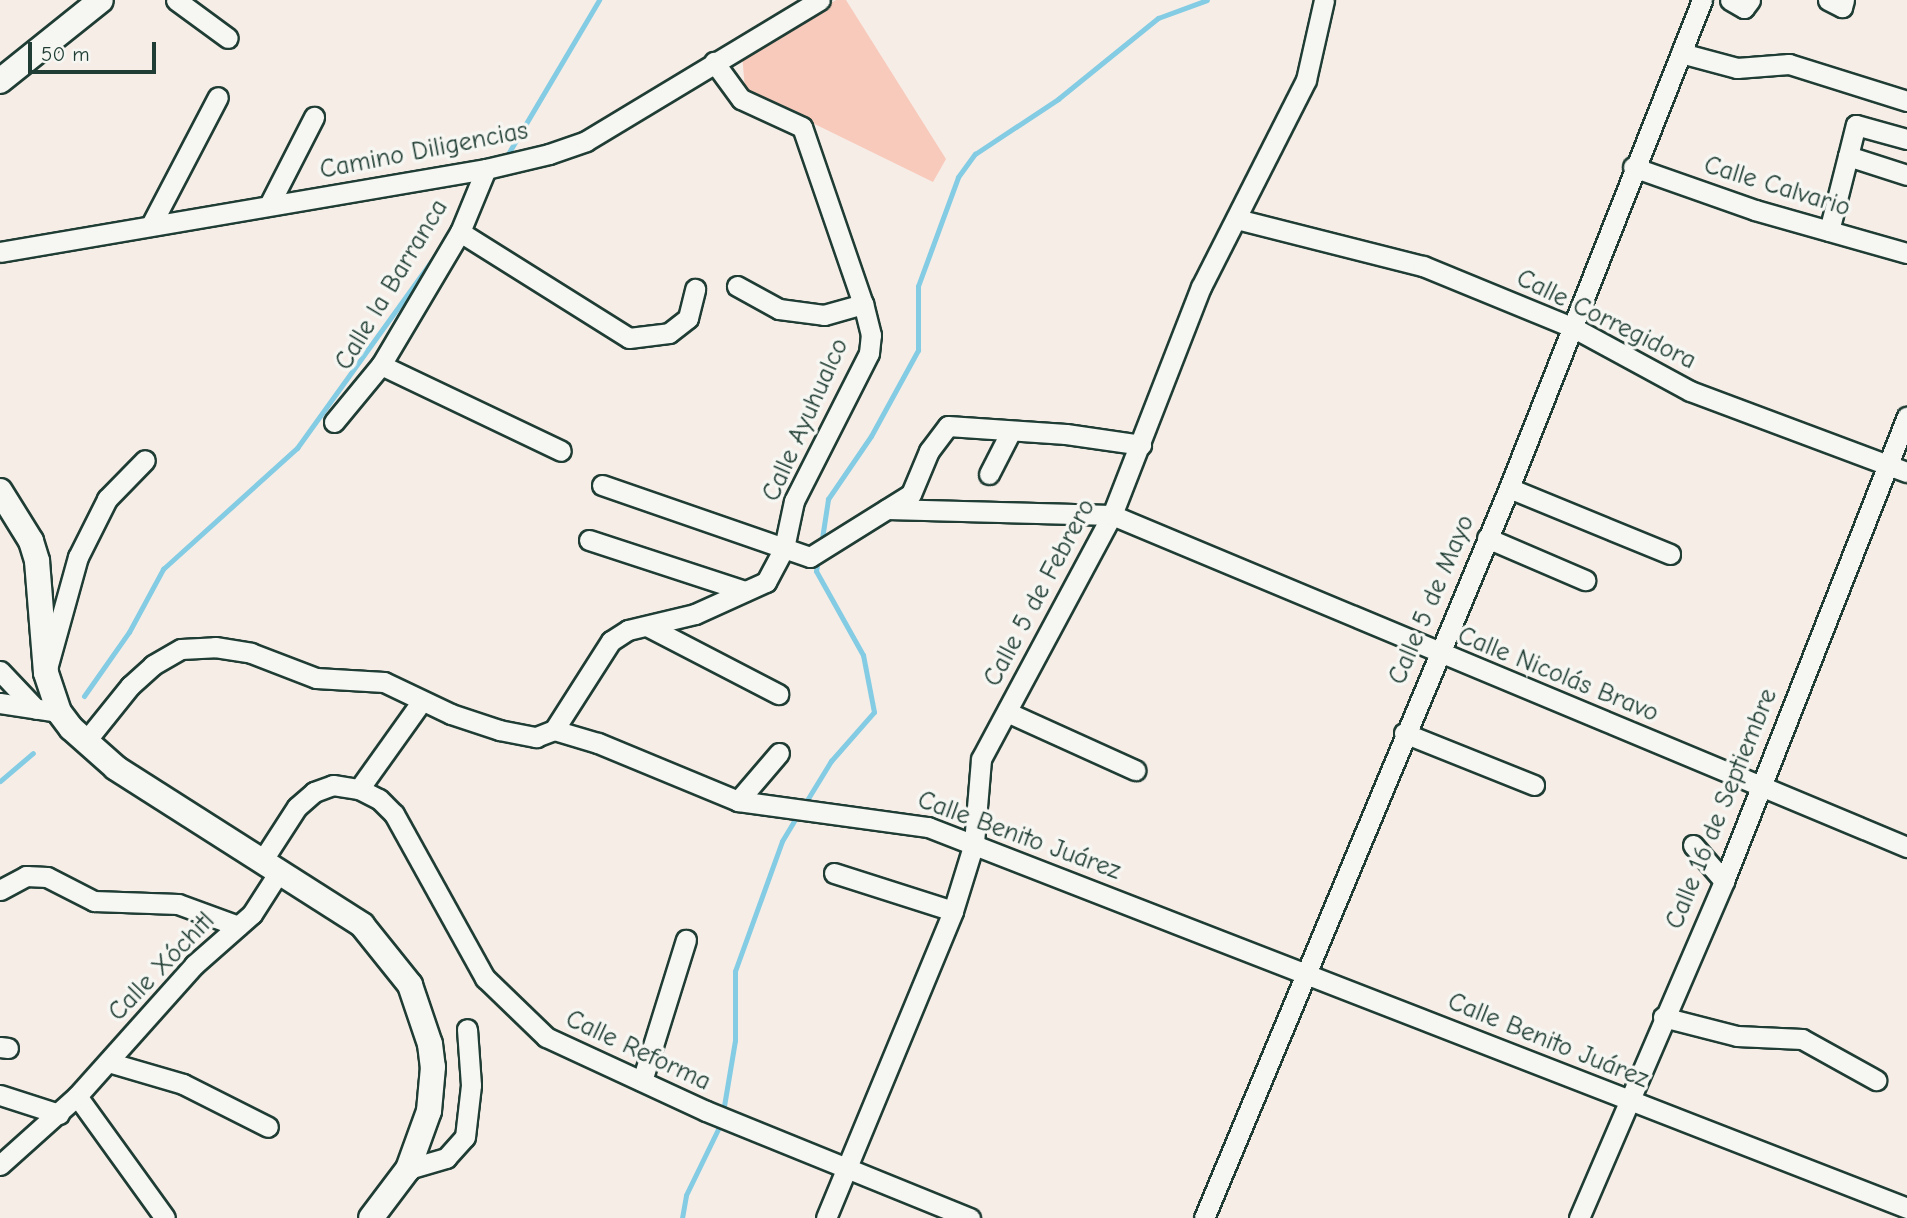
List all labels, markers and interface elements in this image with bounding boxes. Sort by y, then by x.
scale bar [32,28,159,72]
text: 50 m [41,42,90,66]
street label: Camino Diligencias [317,116,531,186]
street label: Calle Calvario [1700,150,1854,224]
street label: Calle la Barranca [329,194,455,376]
street label: Calle Corregidora [1511,263,1701,377]
street label: Calle Ayuhualco [756,334,856,506]
street label: Calle 5 de Febrero [977,494,1103,692]
street label: Calle 5 de Mayo [1382,511,1482,689]
street label: Calle Nicolás Bravo [1453,620,1663,730]
street label: Calle 16 de Septiembre [1659,684,1785,934]
street label: Calle Benito Juárez [913,785,1125,887]
street label: Calle Xóchitl [102,906,222,1028]
street label: Calle Benito Juárez [1443,987,1653,1095]
street label: Calle Reforma [561,1004,715,1098]

